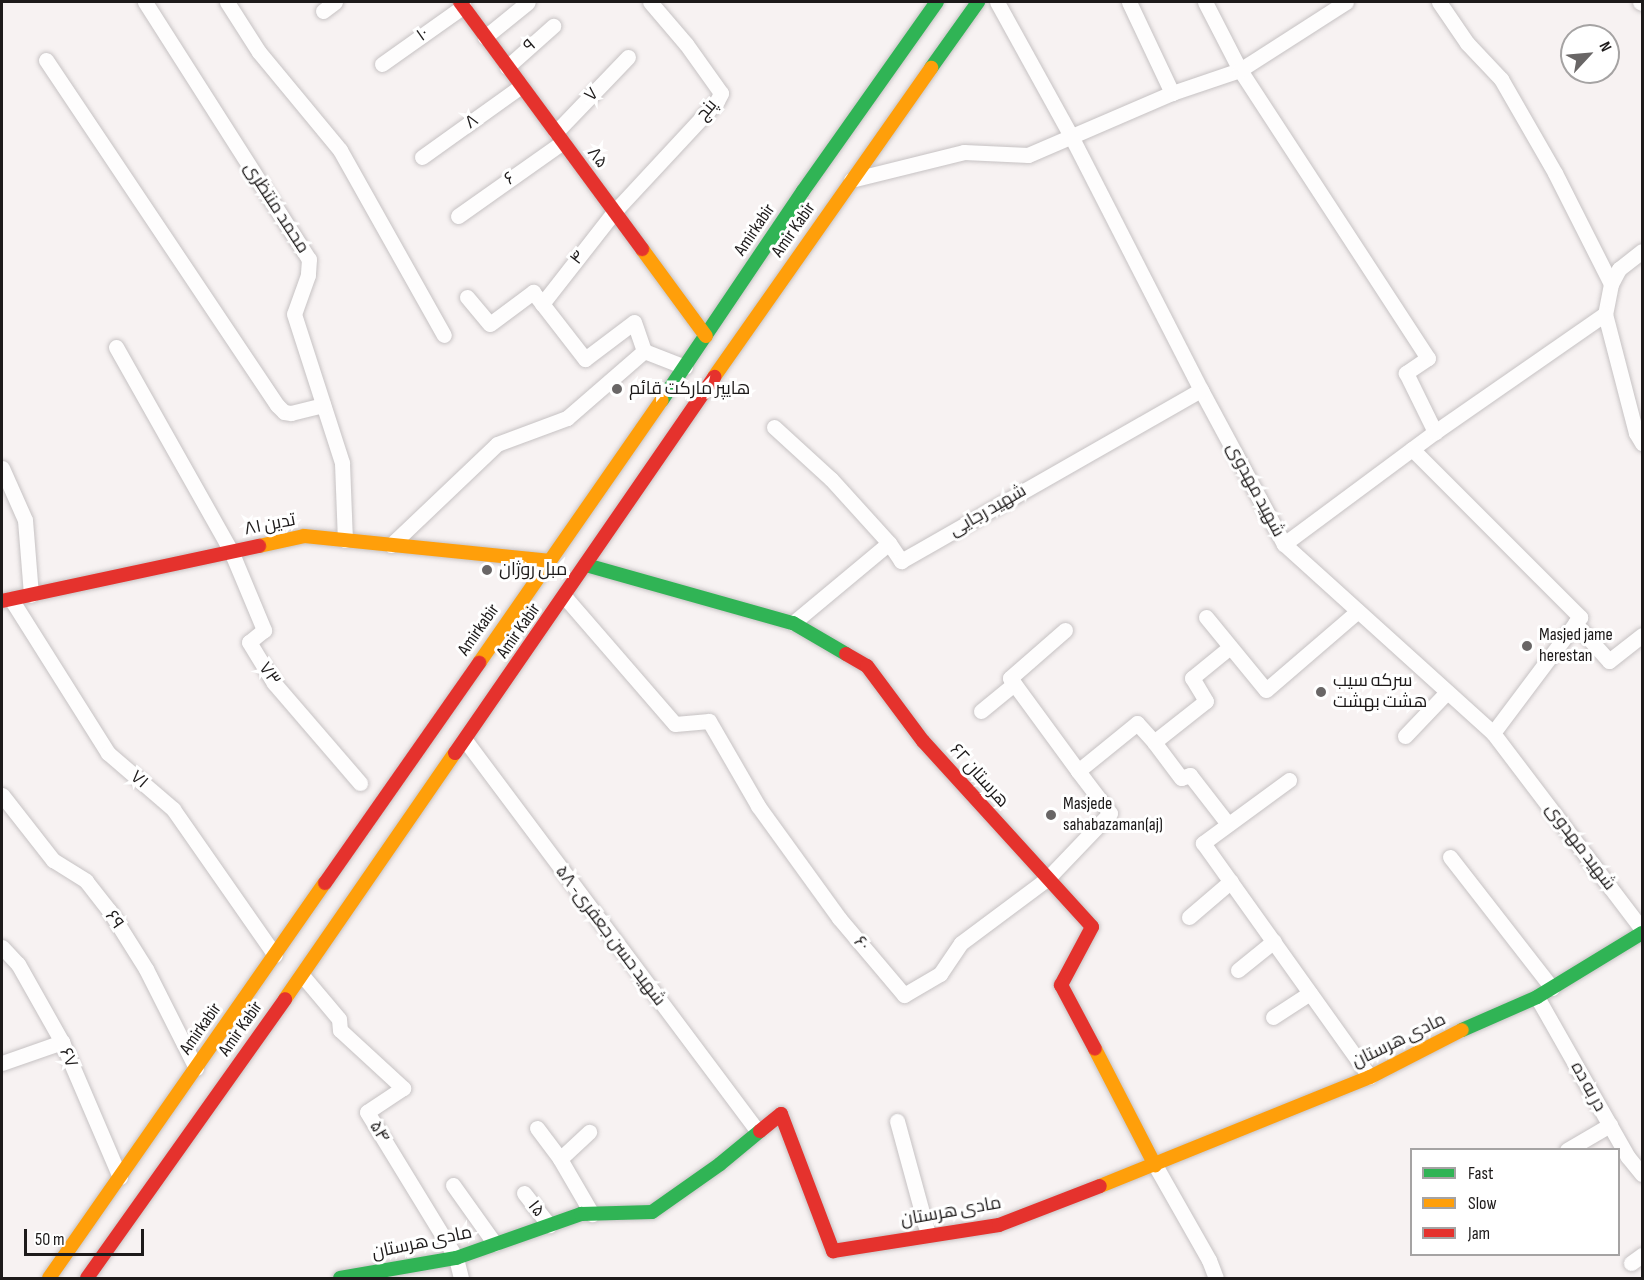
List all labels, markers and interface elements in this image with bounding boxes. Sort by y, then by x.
street label: ۱۰ [413,23,433,47]
north arrow [1560,24,1620,84]
street label: ۹ [519,35,541,57]
text: N [1594,39,1615,55]
street label: ۷ [580,83,604,107]
street label: پنج [692,95,722,125]
street label: ۸ [461,110,483,134]
street label: ۸۵ [582,143,612,173]
street label: محمد منتظری [239,158,313,258]
street label: ۶ [500,168,520,190]
street label: Amir Kabir [767,198,821,262]
street label: Amirkabir [730,200,780,260]
street label: ۴ [566,247,590,269]
place label: هایپر مارکت قائم [629,378,750,400]
marker: هایپر مارکت قائم [610,382,624,396]
street label: شهید مهدوی [1221,439,1289,541]
street label: شهید رجایی [946,480,1030,542]
street label: تدین ۸۱ [243,509,297,541]
place label: مبل روژان [499,559,567,581]
marker: مبل روژان [480,563,494,577]
street label: Amir Kabir [492,599,546,663]
street label: Amirkabir [454,600,504,660]
place label: Masjed jame herestan [1539,625,1613,668]
marker: Masjed jame herestan [1520,639,1534,653]
street label: ۷۳ [254,658,284,690]
place label: سرکه سیب هشت بهشت [1333,671,1427,714]
marker: سرکه سیب هشت بهشت [1314,685,1328,699]
street label: هرستان ۶۲ [945,740,1013,812]
street label: ۷۱ [126,766,152,794]
place label: Masjede sahabazaman(aj) [1063,794,1163,836]
street label: شهید مهدوی [1540,799,1620,895]
marker: Masjede sahabazaman(aj) [1044,808,1058,822]
street label: شهید حسن جعفری- ۵۸ [550,862,670,1010]
street label: ۶۹ [100,907,128,933]
street label: ۶۰ [849,932,873,956]
street label: Amir Kabir [214,997,268,1061]
street label: Amirkabir [176,999,226,1059]
street label: مادی هرستان [1349,1009,1449,1073]
street label: ۶۷ [54,1045,82,1071]
street label: در به ده [1566,1058,1610,1116]
street label: ۵۴ [364,1117,394,1147]
legend [1410,1148,1620,1256]
text: Fast [1468,1163,1493,1184]
street label: مادی هرستان [899,1193,1003,1231]
text: Slow [1468,1193,1497,1214]
street label: ۱۵ [523,1196,549,1222]
scale bar [27,1217,147,1255]
street label: مادی هرستان [370,1222,474,1264]
text: Jam [1468,1223,1490,1244]
text: 50 m [35,1229,65,1250]

